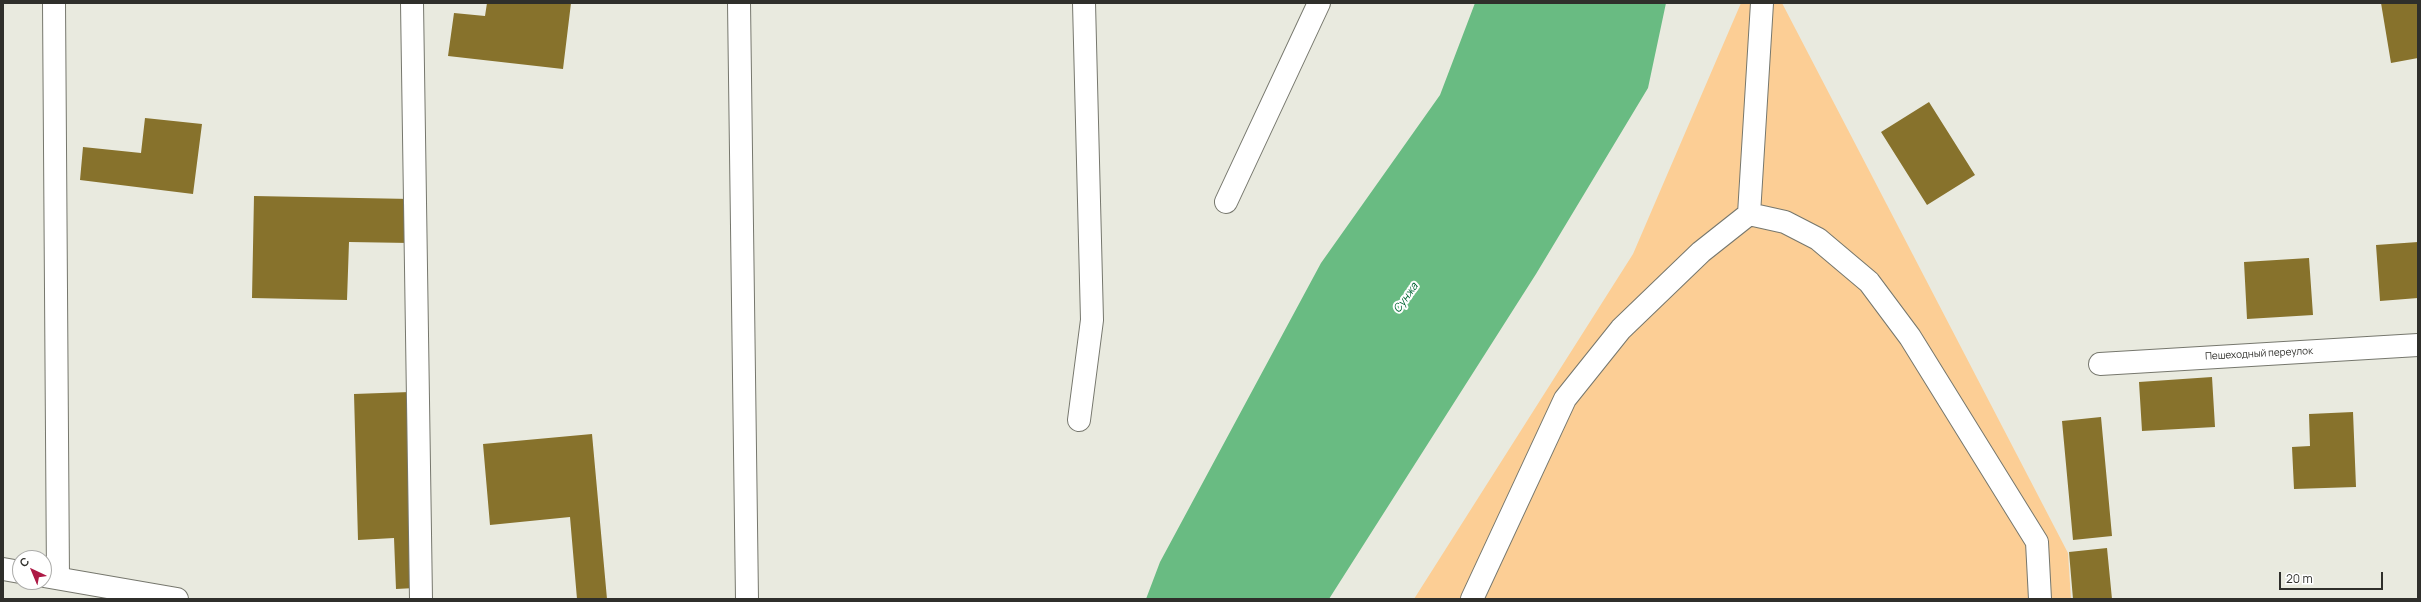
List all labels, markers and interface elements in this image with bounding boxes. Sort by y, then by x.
water label: Сунжа [1391,280,1421,316]
street label: Пешеходный переулок [2205,345,2313,363]
north arrow [12,550,52,590]
text: С [16,554,32,570]
scale bar [2281,564,2385,590]
text: 20 m [2286,570,2313,587]

